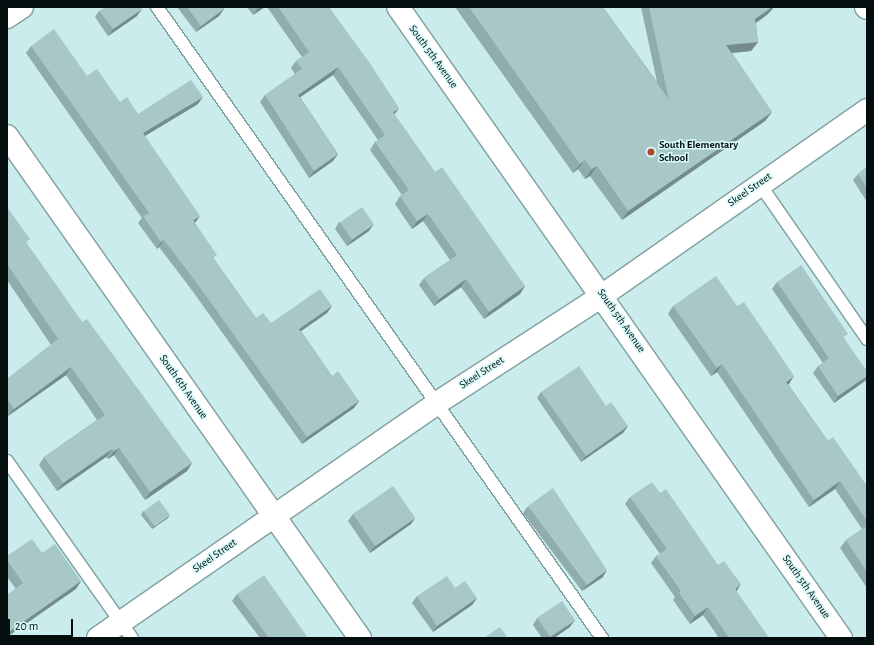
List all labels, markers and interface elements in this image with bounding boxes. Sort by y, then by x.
street label: South 5th Avenue [406,23,460,91]
place label: South Elementary School [659,139,738,165]
marker: South Elementary School [646,147,656,157]
street label: Skeel Street [726,170,774,210]
street label: South 5th Avenue [594,287,648,355]
street label: South 6th Avenue [156,352,210,422]
street label: Skeel Street [457,354,507,392]
street label: Skeel Street [191,536,239,576]
street label: South 5th Avenue [779,553,833,621]
scale bar [10,611,75,637]
text: 20 m [15,620,38,632]

